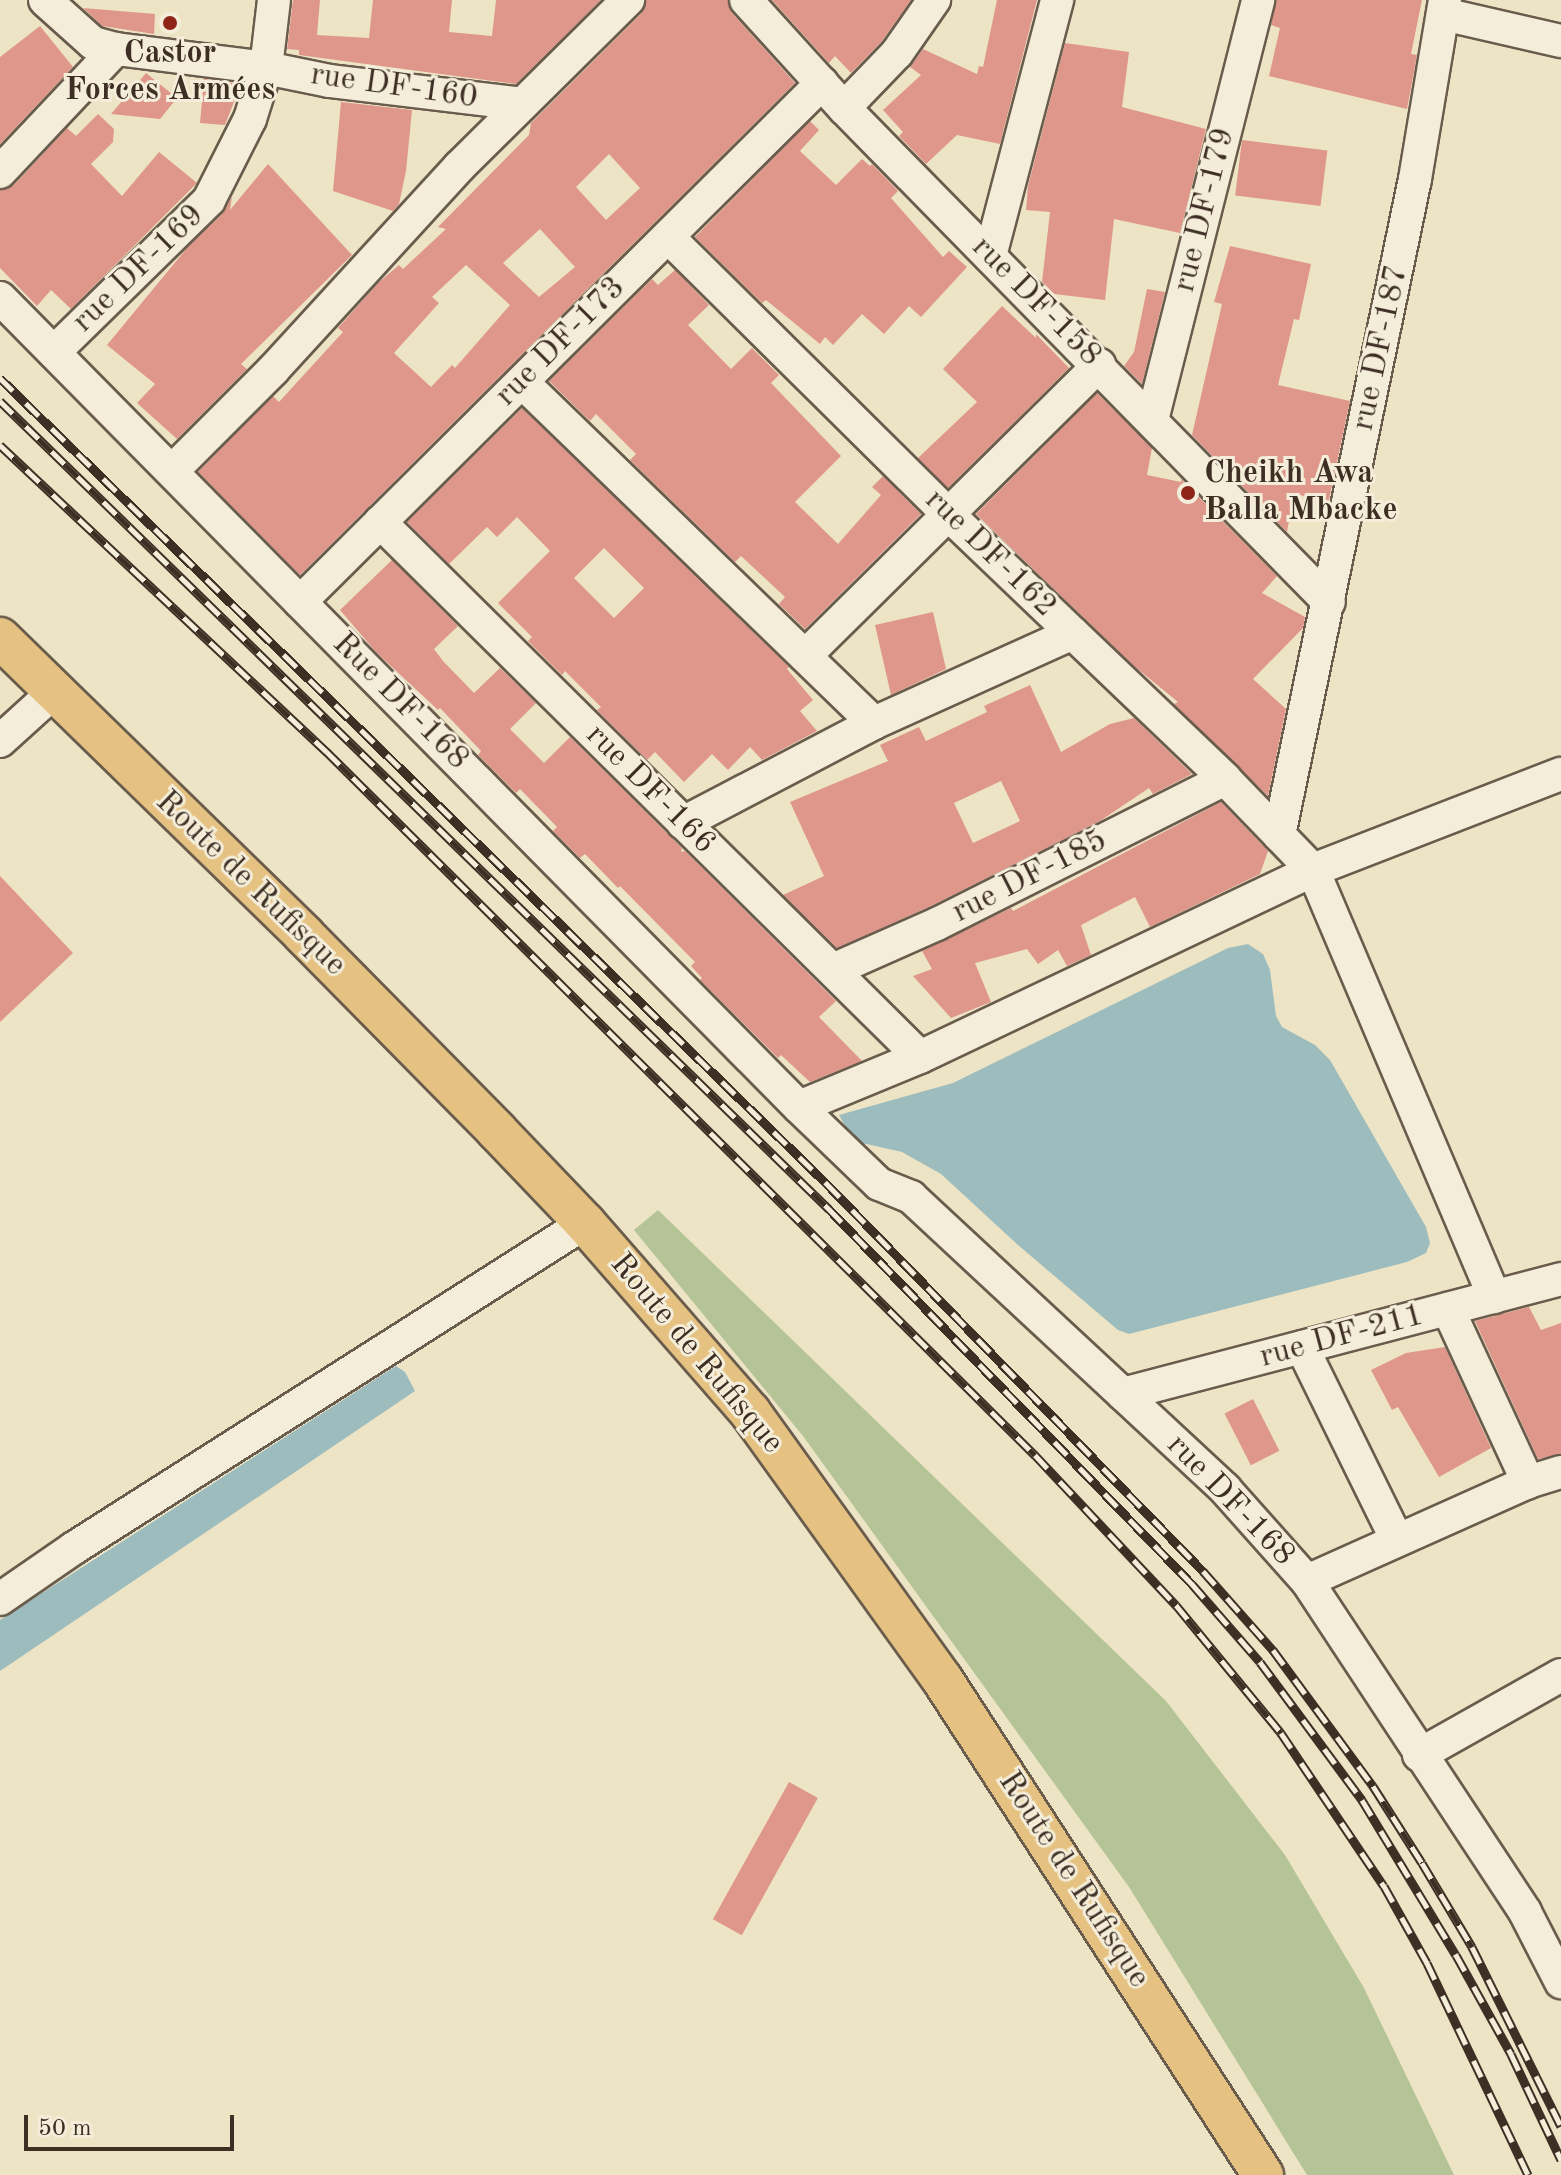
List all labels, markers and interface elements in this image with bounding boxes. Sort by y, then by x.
marker: Castor Forces Armées [161,14,179,32]
place label: Castor Forces Armées [65,36,275,111]
street label: rue DF-160 [308,56,480,118]
street label: rue DF-179 [1166,124,1244,296]
street label: rue DF-169 [65,197,213,341]
street label: rue DF-158 [963,229,1109,375]
street label: rue DF-187 [1345,262,1417,434]
street label: rue DF-173 [488,269,634,415]
place label: Cheikh Awa Balla Mbacke [1204,456,1398,531]
street label: rue DF-162 [916,482,1064,626]
marker: Cheikh Awa Balla Mbacke [1179,484,1197,502]
street label: Rue DF-168 [324,626,476,778]
street label: rue DF-166 [577,717,723,863]
street label: Route de Rufisque [147,783,353,985]
street label: rue DF-185 [946,822,1114,932]
street label: Route de Rufisque [601,1246,791,1462]
street label: rue DF-211 [1256,1297,1428,1377]
street label: rue DF-168 [1158,1427,1302,1575]
street label: Route de Rufisque [989,1765,1157,1995]
scale bar [28,2099,238,2149]
text: 50 m [38,2117,92,2141]

